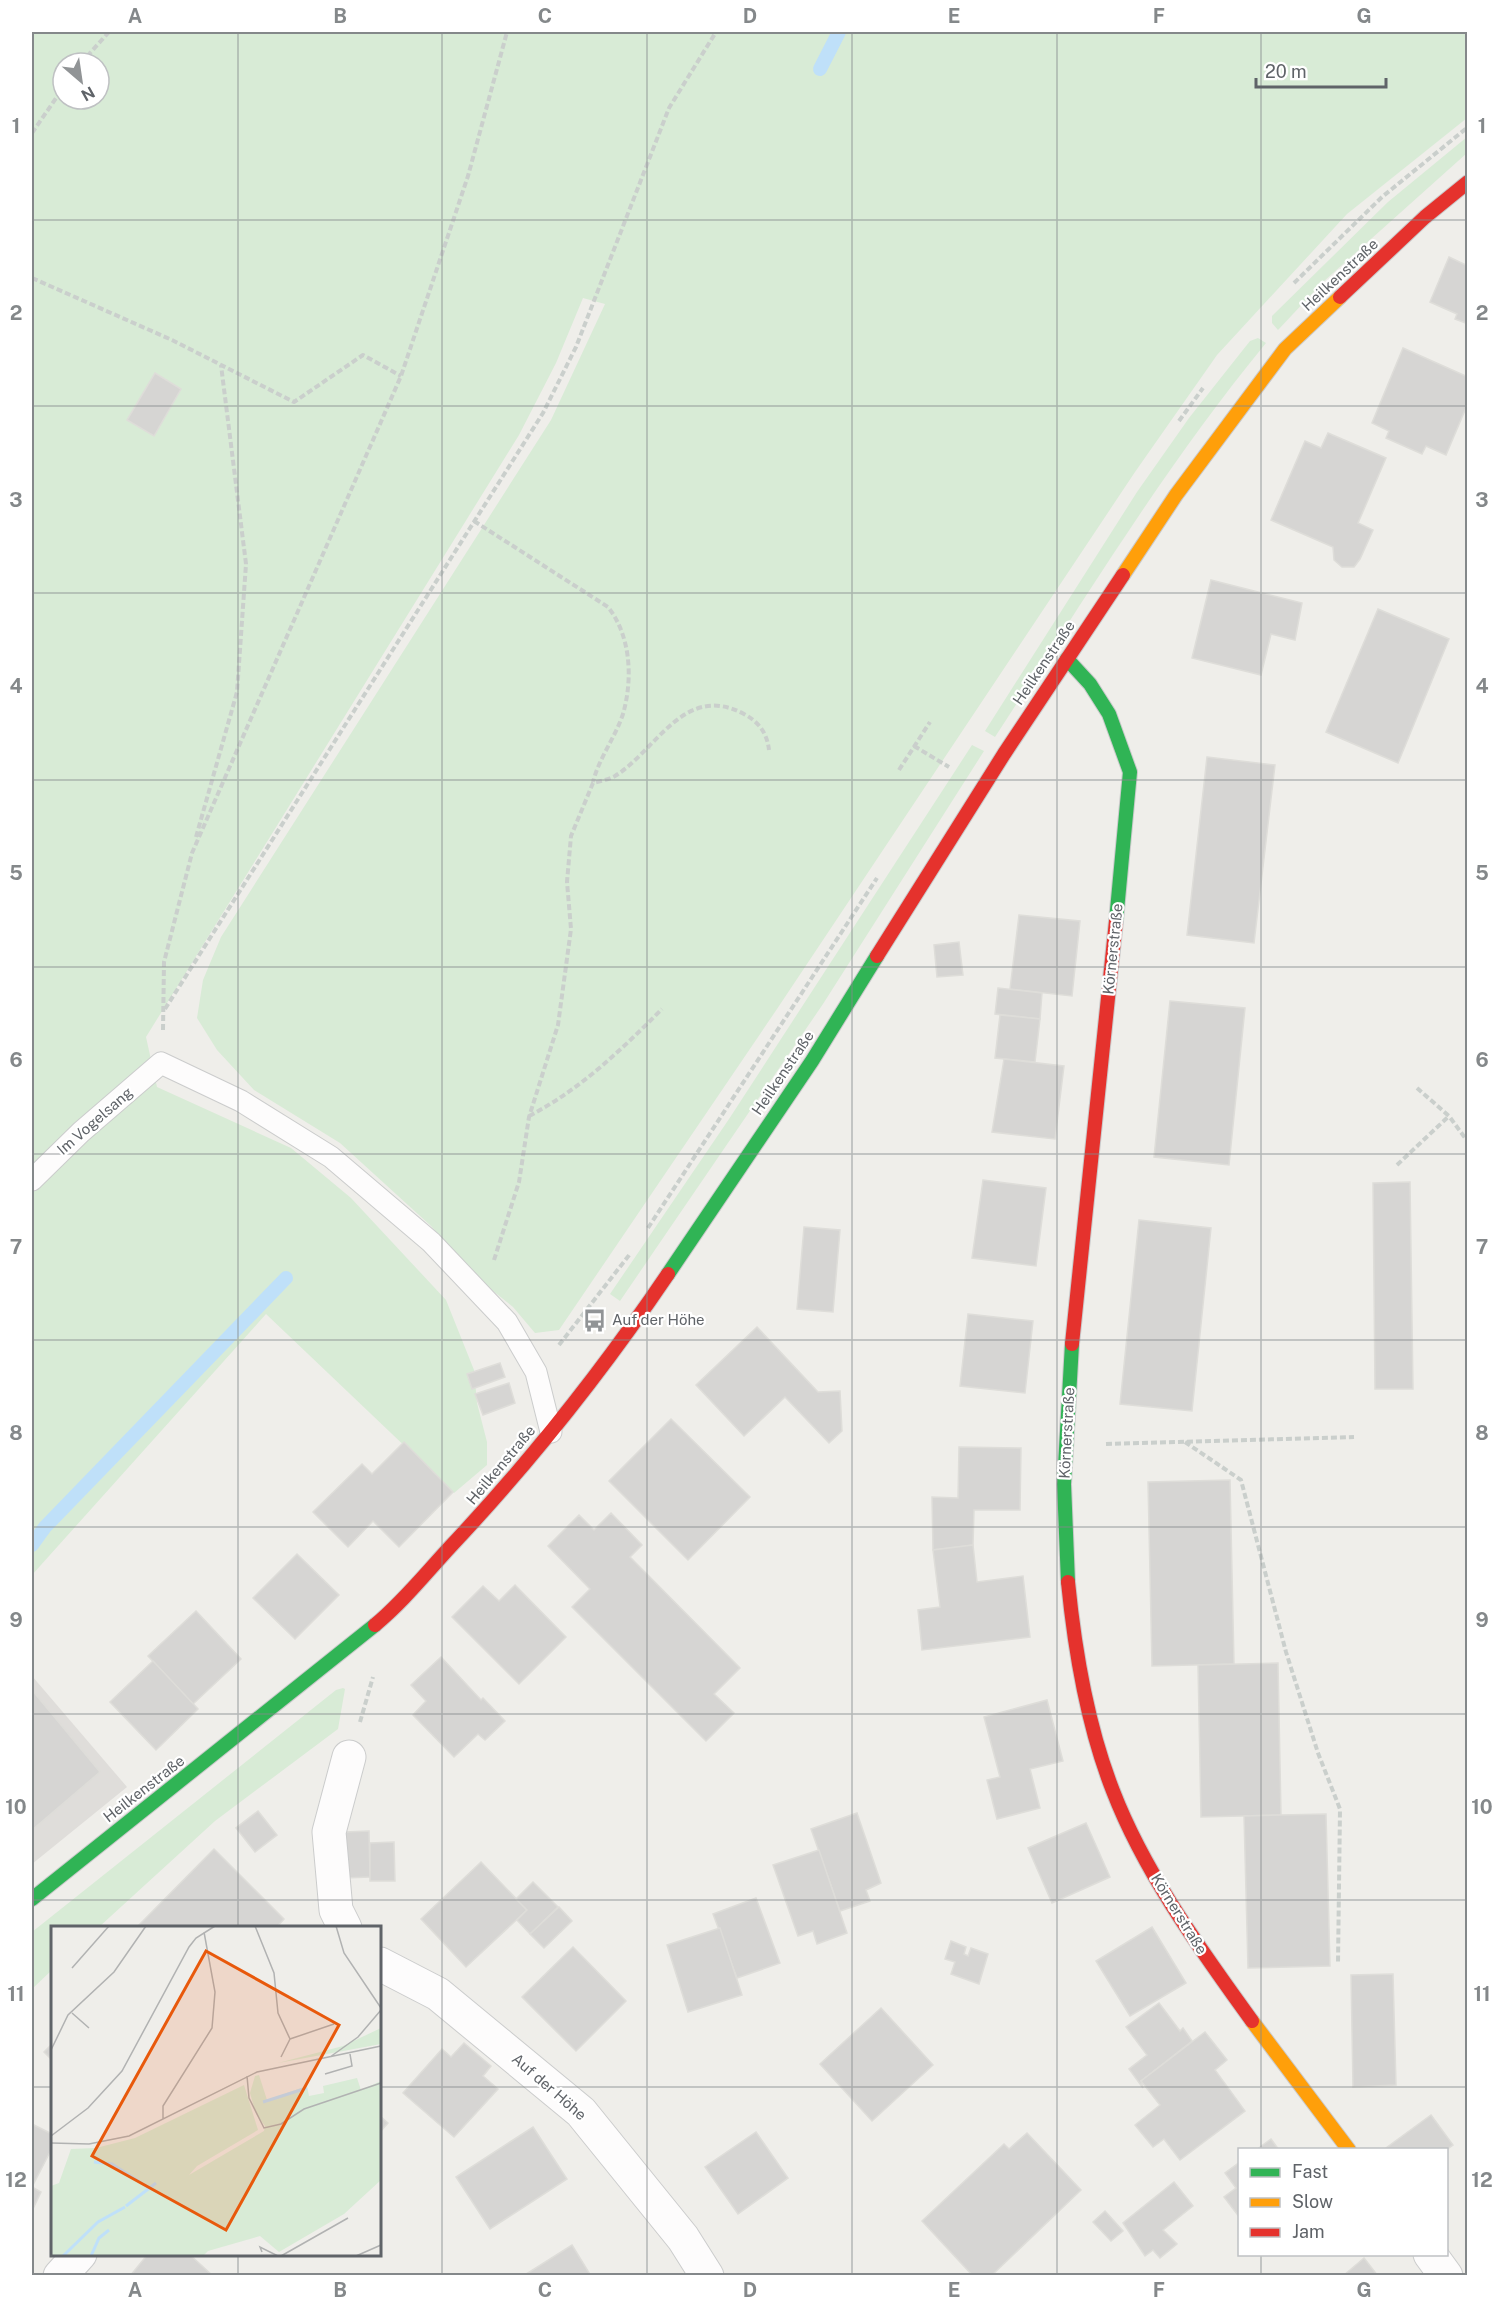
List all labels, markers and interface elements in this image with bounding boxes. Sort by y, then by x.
text: A [128,4,142,28]
text: B [333,4,347,28]
text: C [538,4,552,28]
text: D [743,4,757,28]
text: E [948,4,960,28]
text: F [1153,4,1165,28]
text: G [1356,4,1372,28]
north arrow [51,51,111,111]
scale bar [1256,51,1386,89]
text: 20 m [1265,61,1307,82]
text: N [78,82,98,105]
text: 1 [12,114,20,138]
text: 1 [1478,114,1486,138]
street label: Heilkenstraße [1298,235,1381,314]
text: 2 [10,301,22,325]
text: 2 [1476,301,1488,325]
text: 3 [9,488,23,512]
text: 3 [1475,488,1489,512]
street label: Heilkenstraße [1009,617,1078,708]
text: 4 [9,674,23,698]
text: 4 [1475,674,1489,698]
text: 5 [9,861,23,885]
text: 5 [1475,861,1489,885]
street label: Körnerstraße [1099,903,1126,995]
street label: Heilkenstraße [748,1027,817,1118]
text: 6 [9,1048,23,1072]
text: 6 [1475,1048,1489,1072]
street label: Im Vogelsang [54,1083,136,1158]
text: 7 [10,1235,22,1259]
text: 7 [1476,1235,1488,1259]
bus stop icon: Auf der Höhe [581,1307,607,1333]
place label: Auf der Höhe [612,1311,705,1328]
street label: Körnerstraße [1056,1387,1077,1479]
text: 8 [9,1421,23,1445]
text: 8 [1475,1421,1489,1445]
street label: Heilkenstraße [463,1422,539,1508]
text: 9 [9,1608,23,1632]
text: 9 [1475,1608,1489,1632]
street label: Heilkenstraße [100,1752,187,1825]
text: 10 [5,1795,27,1819]
text: 10 [1471,1795,1493,1819]
street label: Körnerstraße [1148,1870,1211,1957]
inset map [51,1926,381,2256]
text: 11 [7,1982,25,2006]
text: 11 [1473,1982,1491,2006]
street label: Auf der Höhe [509,2050,590,2123]
legend [1238,2148,1448,2256]
text: Fast [1292,2161,1328,2182]
text: 12 [5,2168,27,2192]
text: 12 [1471,2168,1493,2192]
text: Slow [1292,2191,1333,2212]
text: Jam [1292,2221,1325,2242]
text: A [128,2278,142,2302]
text: B [333,2278,347,2302]
text: C [538,2278,552,2302]
text: D [743,2278,757,2302]
text: E [948,2278,960,2302]
text: F [1153,2278,1165,2302]
text: G [1356,2278,1372,2302]

